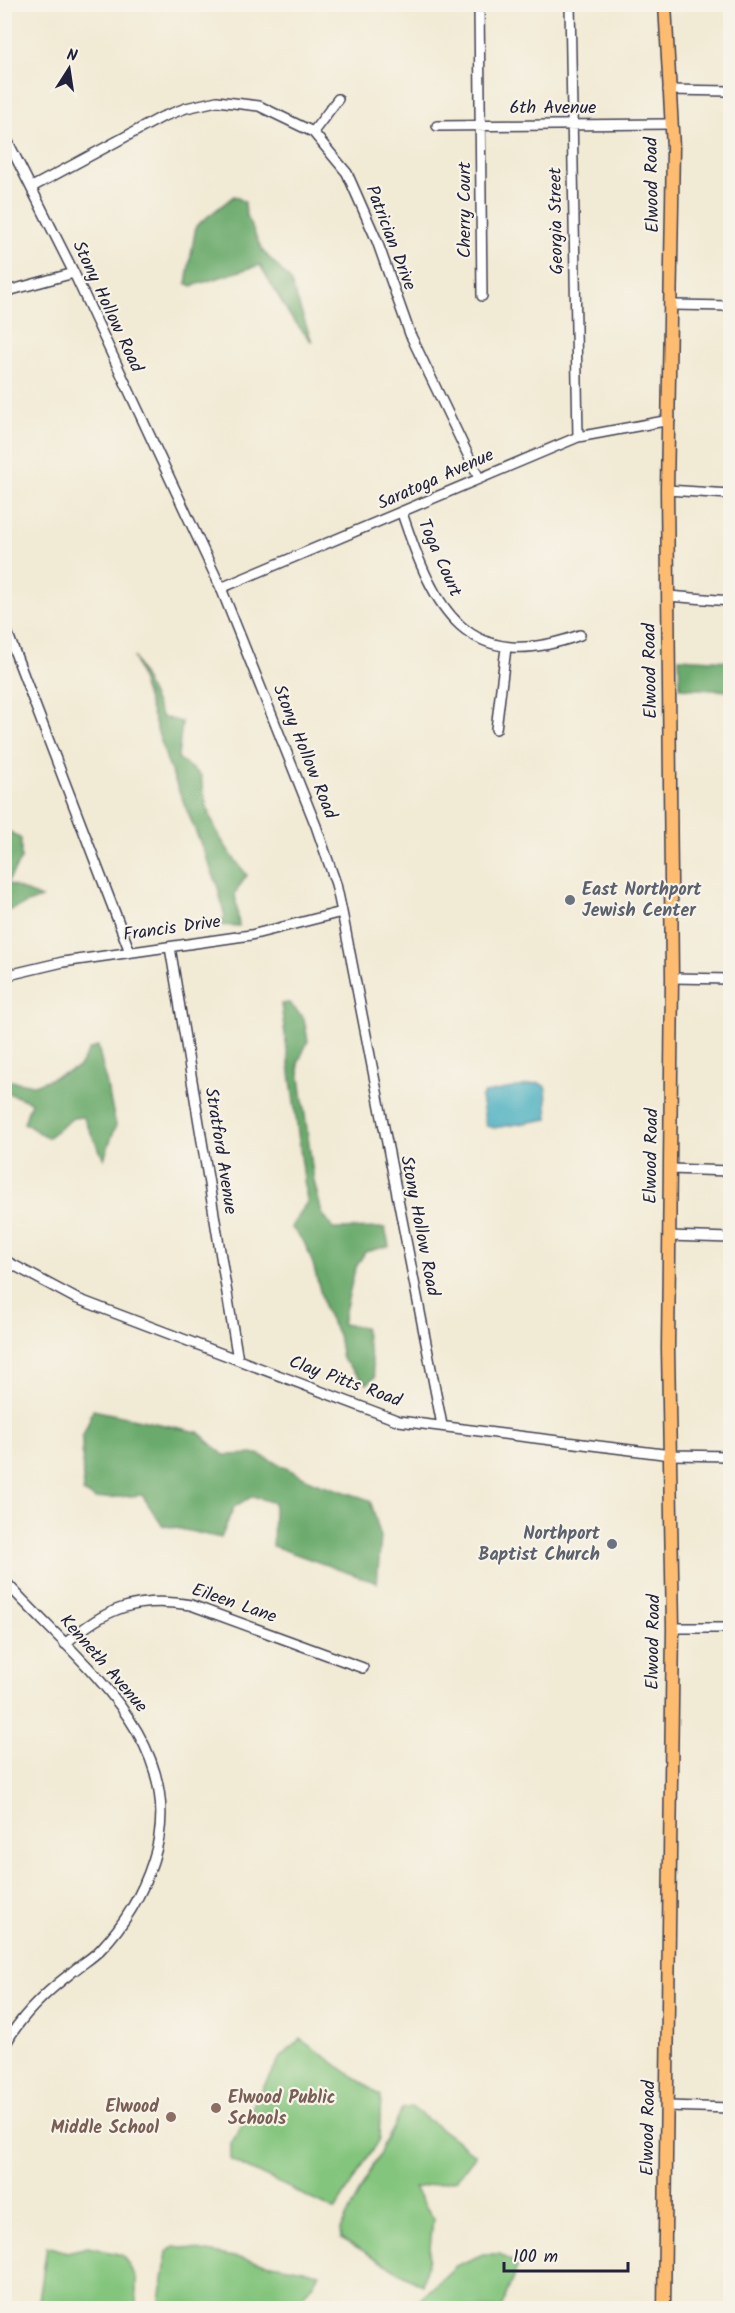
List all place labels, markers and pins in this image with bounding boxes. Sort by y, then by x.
place label: East Northport Jewish Center [582,876,702,926]
marker: East Northport Jewish Center [563,893,577,907]
place label: Northport Baptist Church [478,1520,601,1570]
marker: Northport Baptist Church [605,1537,619,1551]
place label: Elwood Public Schools [228,2084,336,2134]
place label: Elwood Middle School [51,2093,159,2143]
marker: Elwood Public Schools [209,2101,223,2115]
marker: Elwood Middle School [164,2110,178,2124]

